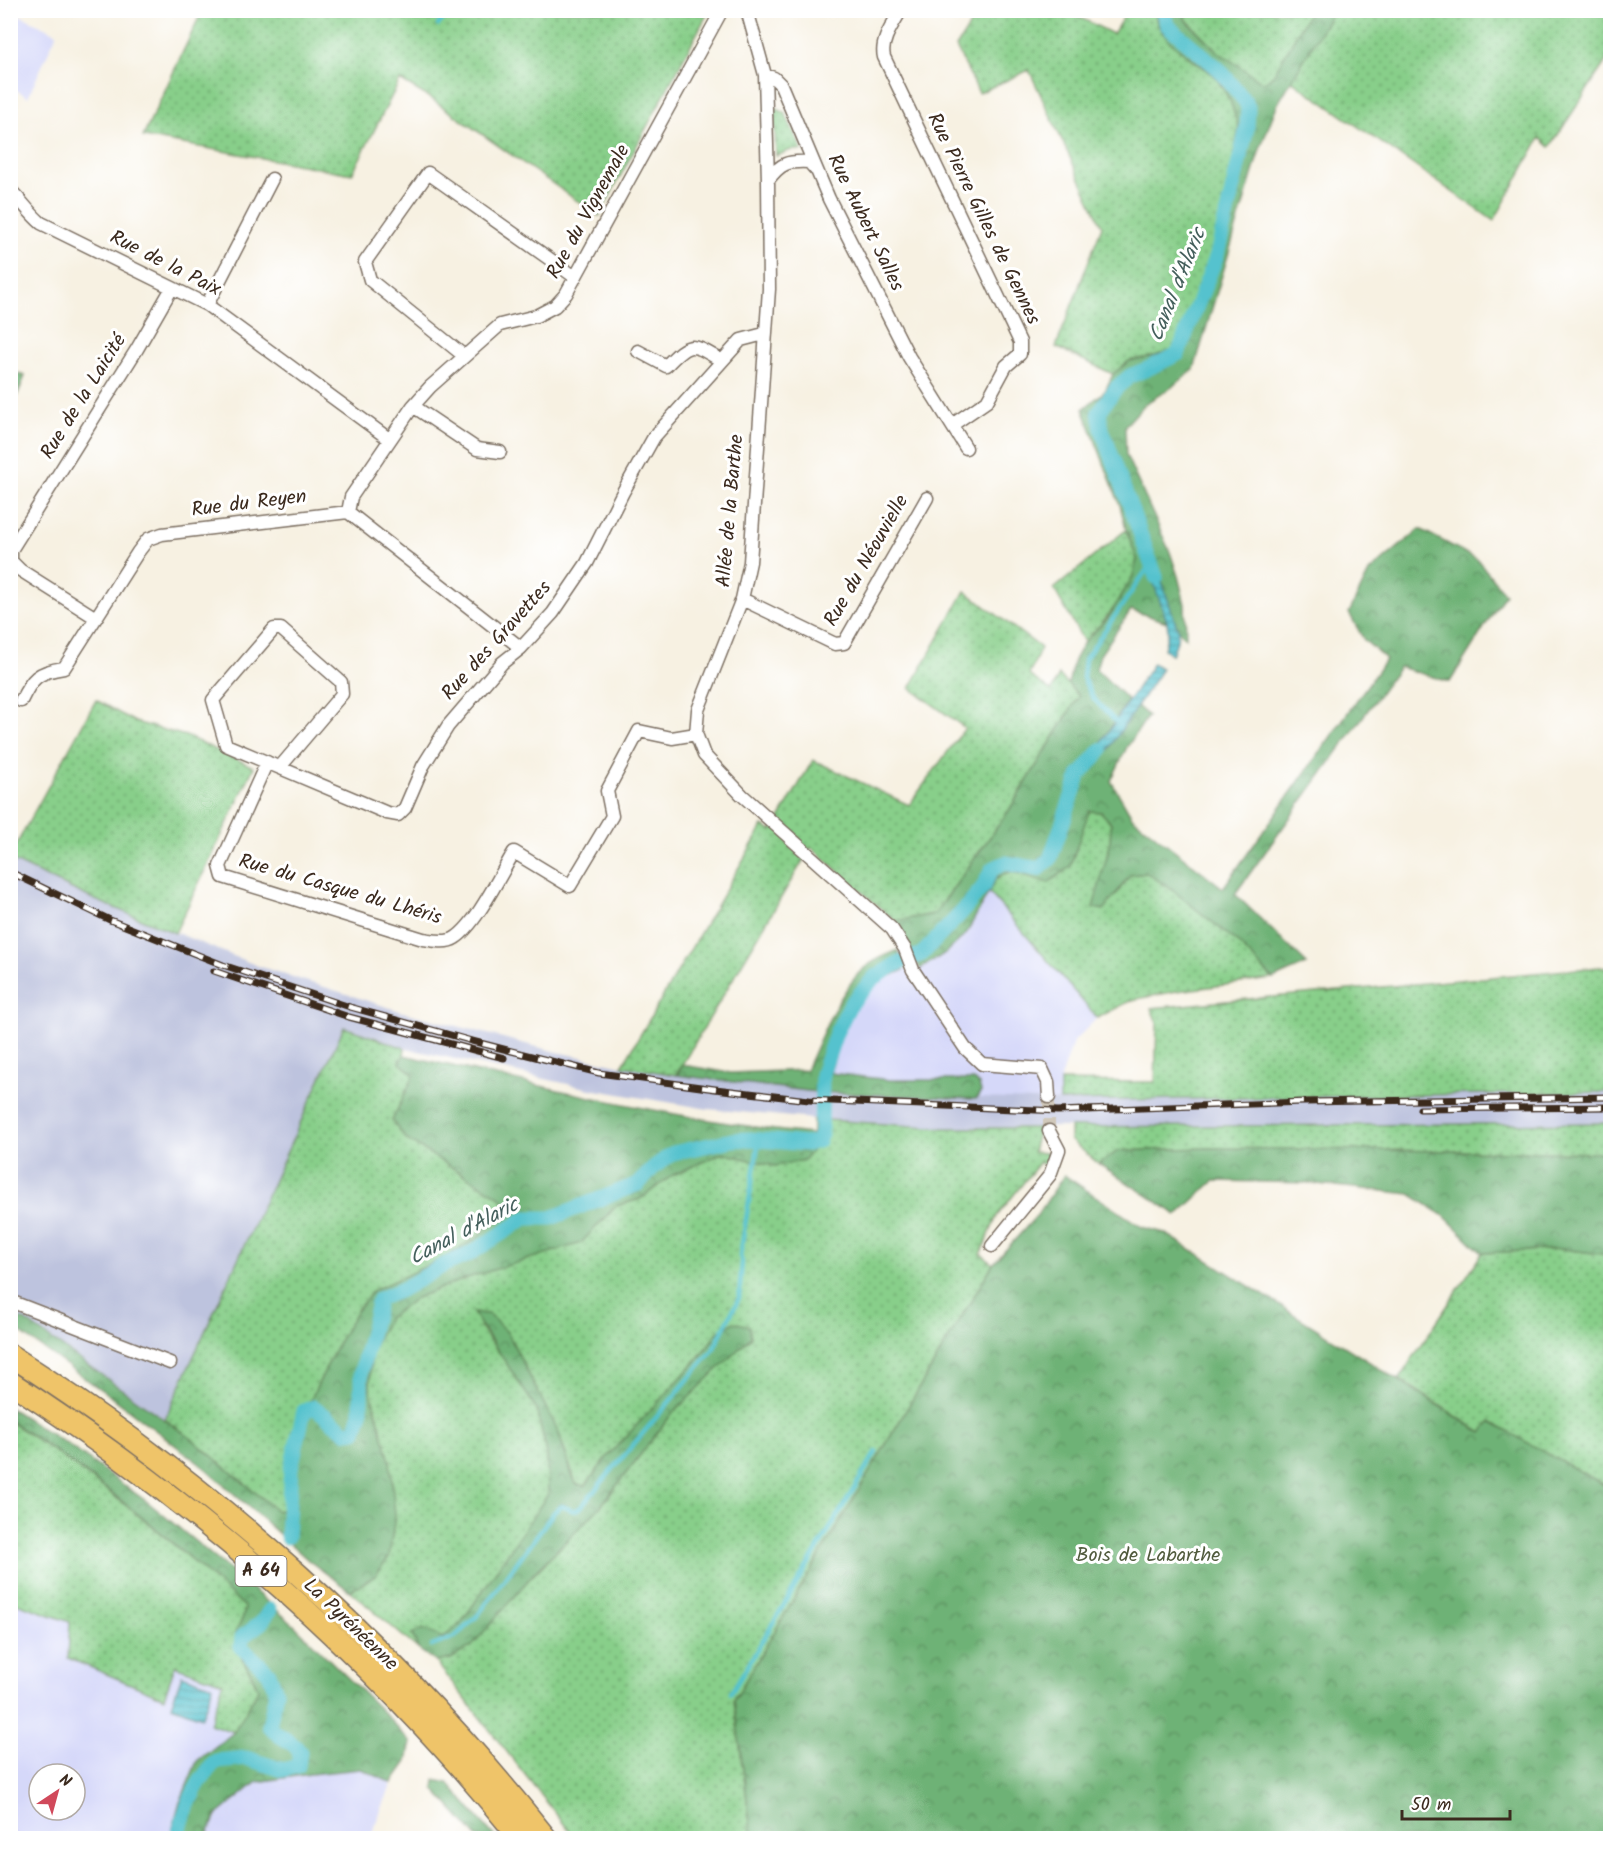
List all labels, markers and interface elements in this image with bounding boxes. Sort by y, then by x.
street label: Rue Pierre Gilles de Gennes [918,107,1049,331]
street label: Rue du Vignemale [539,139,639,285]
street label: Rue Aubert Salles [818,149,912,298]
water label: Canal d'Alaric [1140,221,1217,347]
street label: Rue de la Paix [104,222,227,306]
street label: Rue de la Laicité [33,327,136,466]
street label: Allée de la Barthe [708,433,754,589]
street label: Rue du Reyen [190,481,308,527]
street label: Rue du Néouvielle [816,489,918,633]
street label: Rue des Gravettes [434,573,560,708]
street label: Rue du Casque du Lhéris [235,846,446,934]
water label: Canal d'Alaric [403,1188,527,1275]
park label: Bois de Labarthe [1076,1540,1220,1572]
road number: A 64 [236,1556,286,1586]
street label: La Pyrénéenne [295,1571,405,1679]
north arrow [27,1762,87,1822]
text: N [53,1768,76,1794]
scale bar [1402,1783,1510,1821]
text: 50 m [1411,1791,1451,1820]

